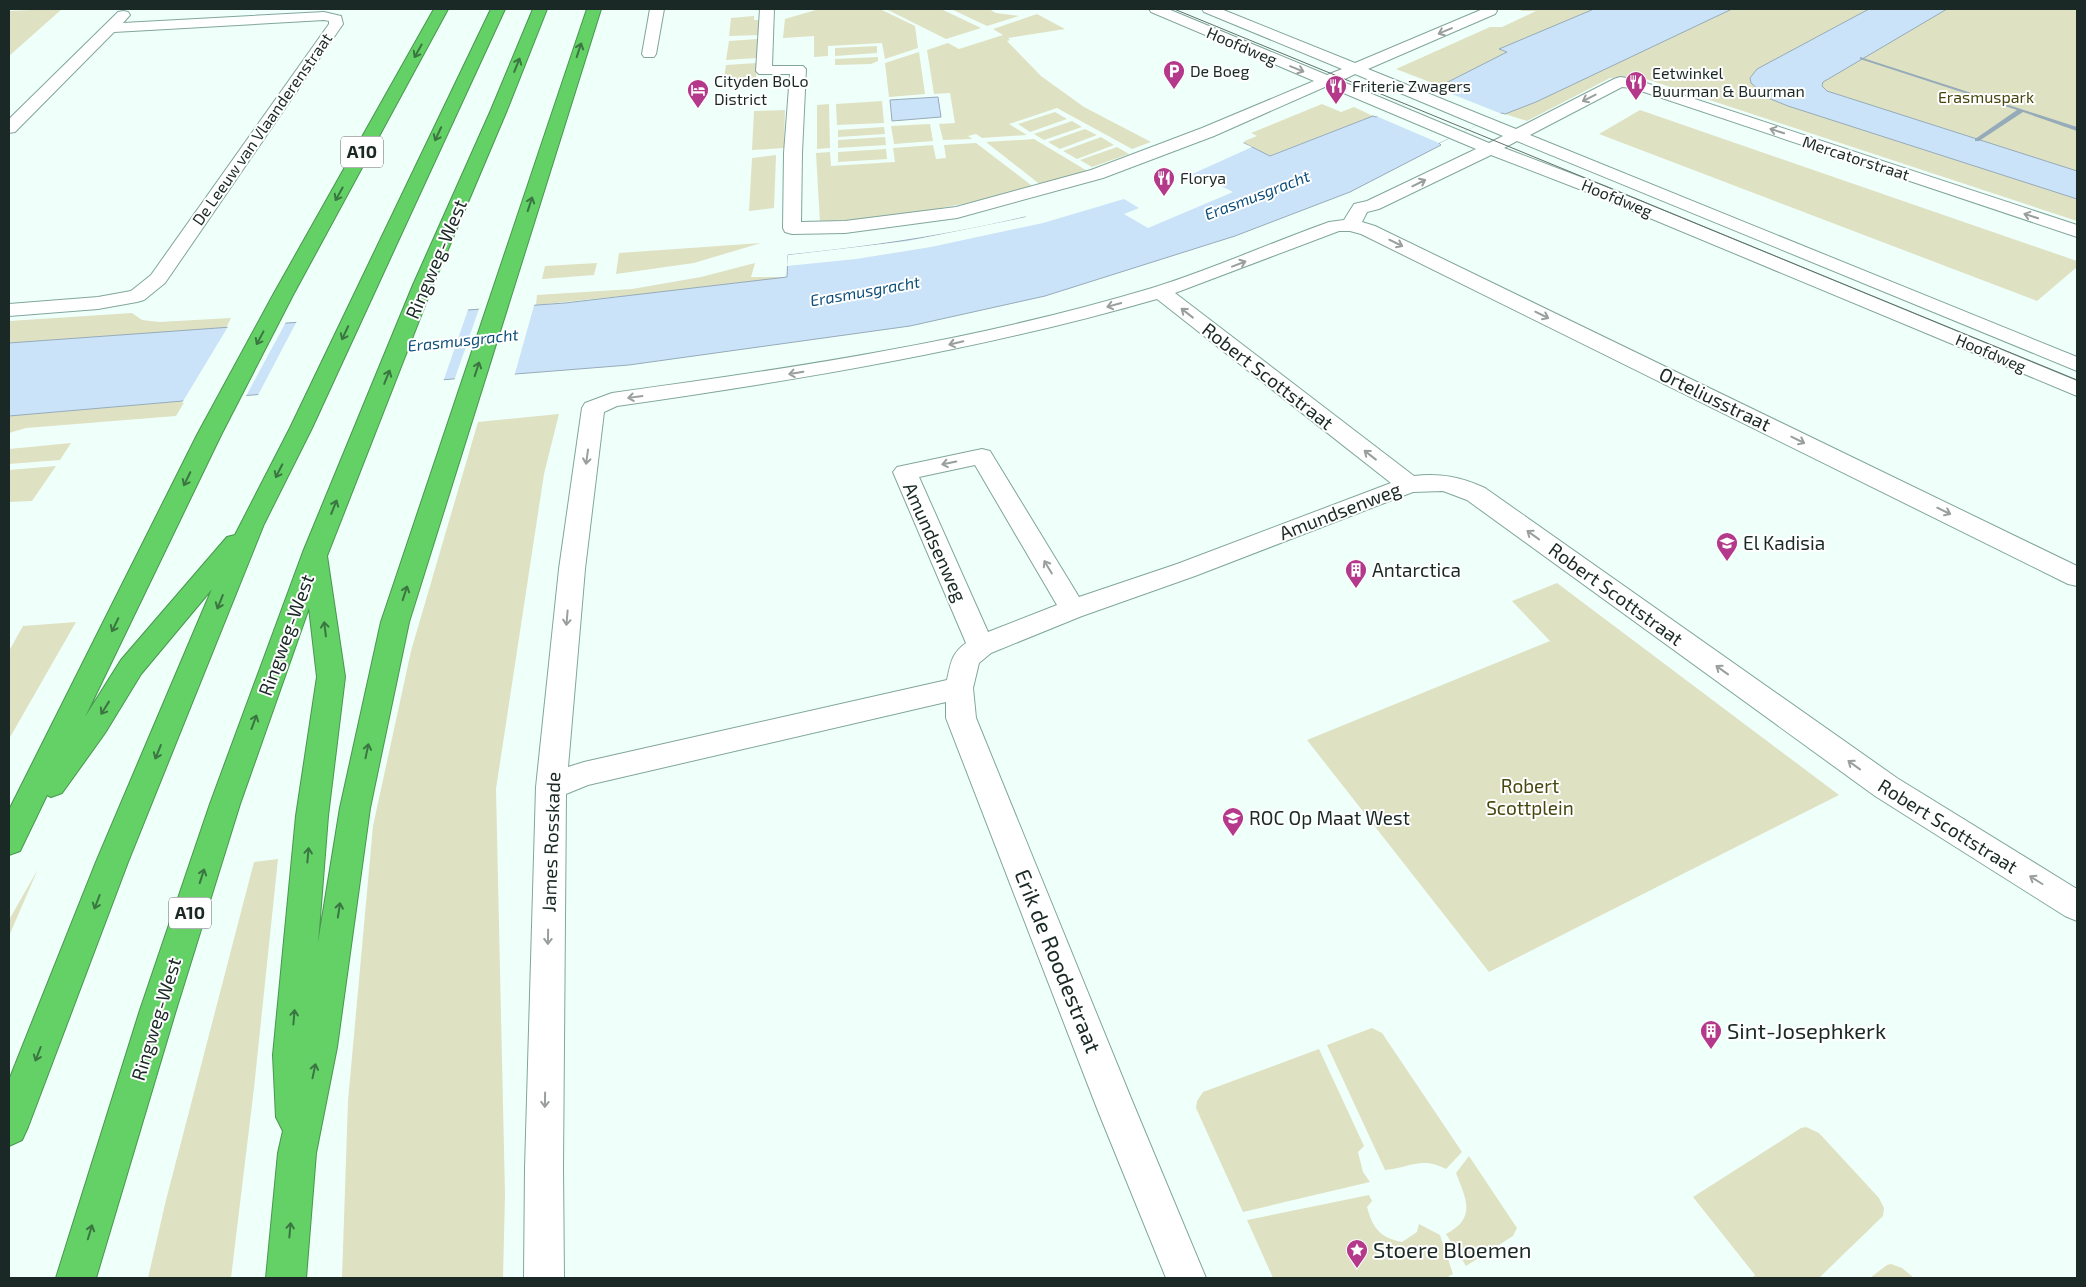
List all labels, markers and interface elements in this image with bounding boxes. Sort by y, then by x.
street label: Hoofdweg [1204,22,1280,69]
one-way arrow [1438,26,1453,36]
street label: De Leeuw van Vlaanderenstraat [188,29,335,229]
one-way arrow [575,42,585,58]
one-way arrow [412,44,422,58]
one-way arrow [513,58,523,73]
parking icon: De Boeg [1162,59,1186,90]
place label: De Boeg [1190,61,1249,80]
place label: Eetwinkel Buurman & Buurman [1652,63,1805,100]
one-way arrow [1289,65,1304,75]
restaurant icon: Eetwinkel Buurman & Buurman [1624,70,1648,101]
place label: Cityden BoLo District [714,71,808,108]
restaurant icon: Friterie Zwagers [1324,74,1348,105]
place label: Friterie Zwagers [1352,76,1471,95]
hotel icon: Cityden BoLo District [686,78,710,109]
park label: Erasmuspark [1938,87,2034,106]
one-way arrow [1582,93,1597,103]
one-way arrow [433,126,442,141]
one-way arrow [1769,126,1785,136]
street label: Mercatorstraat [1800,131,1912,184]
road number: A10 [341,136,383,168]
water label: Erasmusgracht [1202,165,1313,223]
restaurant icon: Florya [1152,166,1176,197]
place label: Florya [1180,168,1226,187]
street label: Hoofdweg [1579,175,1655,220]
one-way arrow [1411,178,1426,187]
one-way arrow [334,186,344,201]
street label: Ringweg-West [400,196,471,322]
one-way arrow [525,197,535,213]
one-way arrow [2024,211,2039,220]
one-way arrow [1388,239,1403,248]
one-way arrow [1232,258,1247,267]
water label: Erasmusgracht [809,271,922,310]
one-way arrow [1106,301,1122,310]
one-way arrow [1180,307,1193,318]
one-way arrow [1534,310,1549,320]
street label: Robert Scottstraat [1198,317,1339,434]
water label: Erasmusgracht [407,324,520,355]
one-way arrow [340,325,349,340]
street label: Hoofdweg [1953,329,2029,376]
one-way arrow [255,330,264,345]
one-way arrow [948,339,964,348]
one-way arrow [472,362,482,378]
street label: Orteliusstraat [1656,362,1775,435]
one-way arrow [788,369,804,379]
one-way arrow [383,370,392,385]
one-way arrow [628,392,644,402]
one-way arrow [1790,436,1805,445]
one-way arrow [581,448,591,464]
one-way arrow [1364,450,1377,461]
one-way arrow [941,459,957,468]
one-way arrow [274,463,283,478]
one-way arrow [182,471,191,486]
street label: Amundsenweg [1276,477,1404,544]
street label: Amundsenweg [899,478,972,606]
one-way arrow [330,499,339,515]
one-way arrow [1936,507,1951,517]
one-way arrow [1526,530,1540,540]
school or university icon: El Kadisia [1715,531,1739,562]
place label: El Kadisia [1743,531,1825,554]
street label: Robert Scottstraat [1545,537,1688,650]
building icon: Antarctica [1344,558,1368,589]
place label: Antarctica [1372,558,1461,581]
one-way arrow [1042,561,1052,575]
street label: Ringweg-West [253,571,318,699]
one-way arrow [400,585,410,601]
one-way arrow [215,594,225,609]
one-way arrow [562,610,572,626]
one-way arrow [110,617,119,632]
one-way arrow [320,621,330,637]
one-way arrow [1715,665,1729,675]
one-way arrow [100,701,110,715]
one-way arrow [250,715,259,731]
one-way arrow [363,743,373,759]
one-way arrow [153,744,163,759]
one-way arrow [1848,760,1862,770]
street label: James Rosskade [537,771,564,913]
street label: Robert Scottstraat [1874,773,2022,878]
park label: Robert Scottplein [1486,774,1574,819]
school or university icon: ROC Op Maat West [1221,806,1245,837]
place label: ROC Op Maat West [1249,806,1410,829]
one-way arrow [303,847,313,863]
street label: Erik de Roodestraat [1010,865,1108,1056]
one-way arrow [197,868,207,884]
one-way arrow [2029,875,2043,885]
one-way arrow [92,894,101,910]
road number: A10 [169,898,211,928]
one-way arrow [334,903,344,919]
one-way arrow [544,929,553,945]
street label: Ringweg-West [126,954,185,1083]
one-way arrow [289,1009,299,1025]
place label: Sint-Josephkerk [1727,1017,1886,1043]
building icon: Sint-Josephkerk [1699,1019,1723,1050]
one-way arrow [32,1046,42,1061]
one-way arrow [310,1063,319,1079]
one-way arrow [540,1092,550,1108]
one-way arrow [285,1222,295,1238]
one-way arrow [86,1224,96,1240]
place label: Stoere Bloemen [1373,1236,1532,1262]
place icon: Stoere Bloemen [1345,1238,1369,1269]

